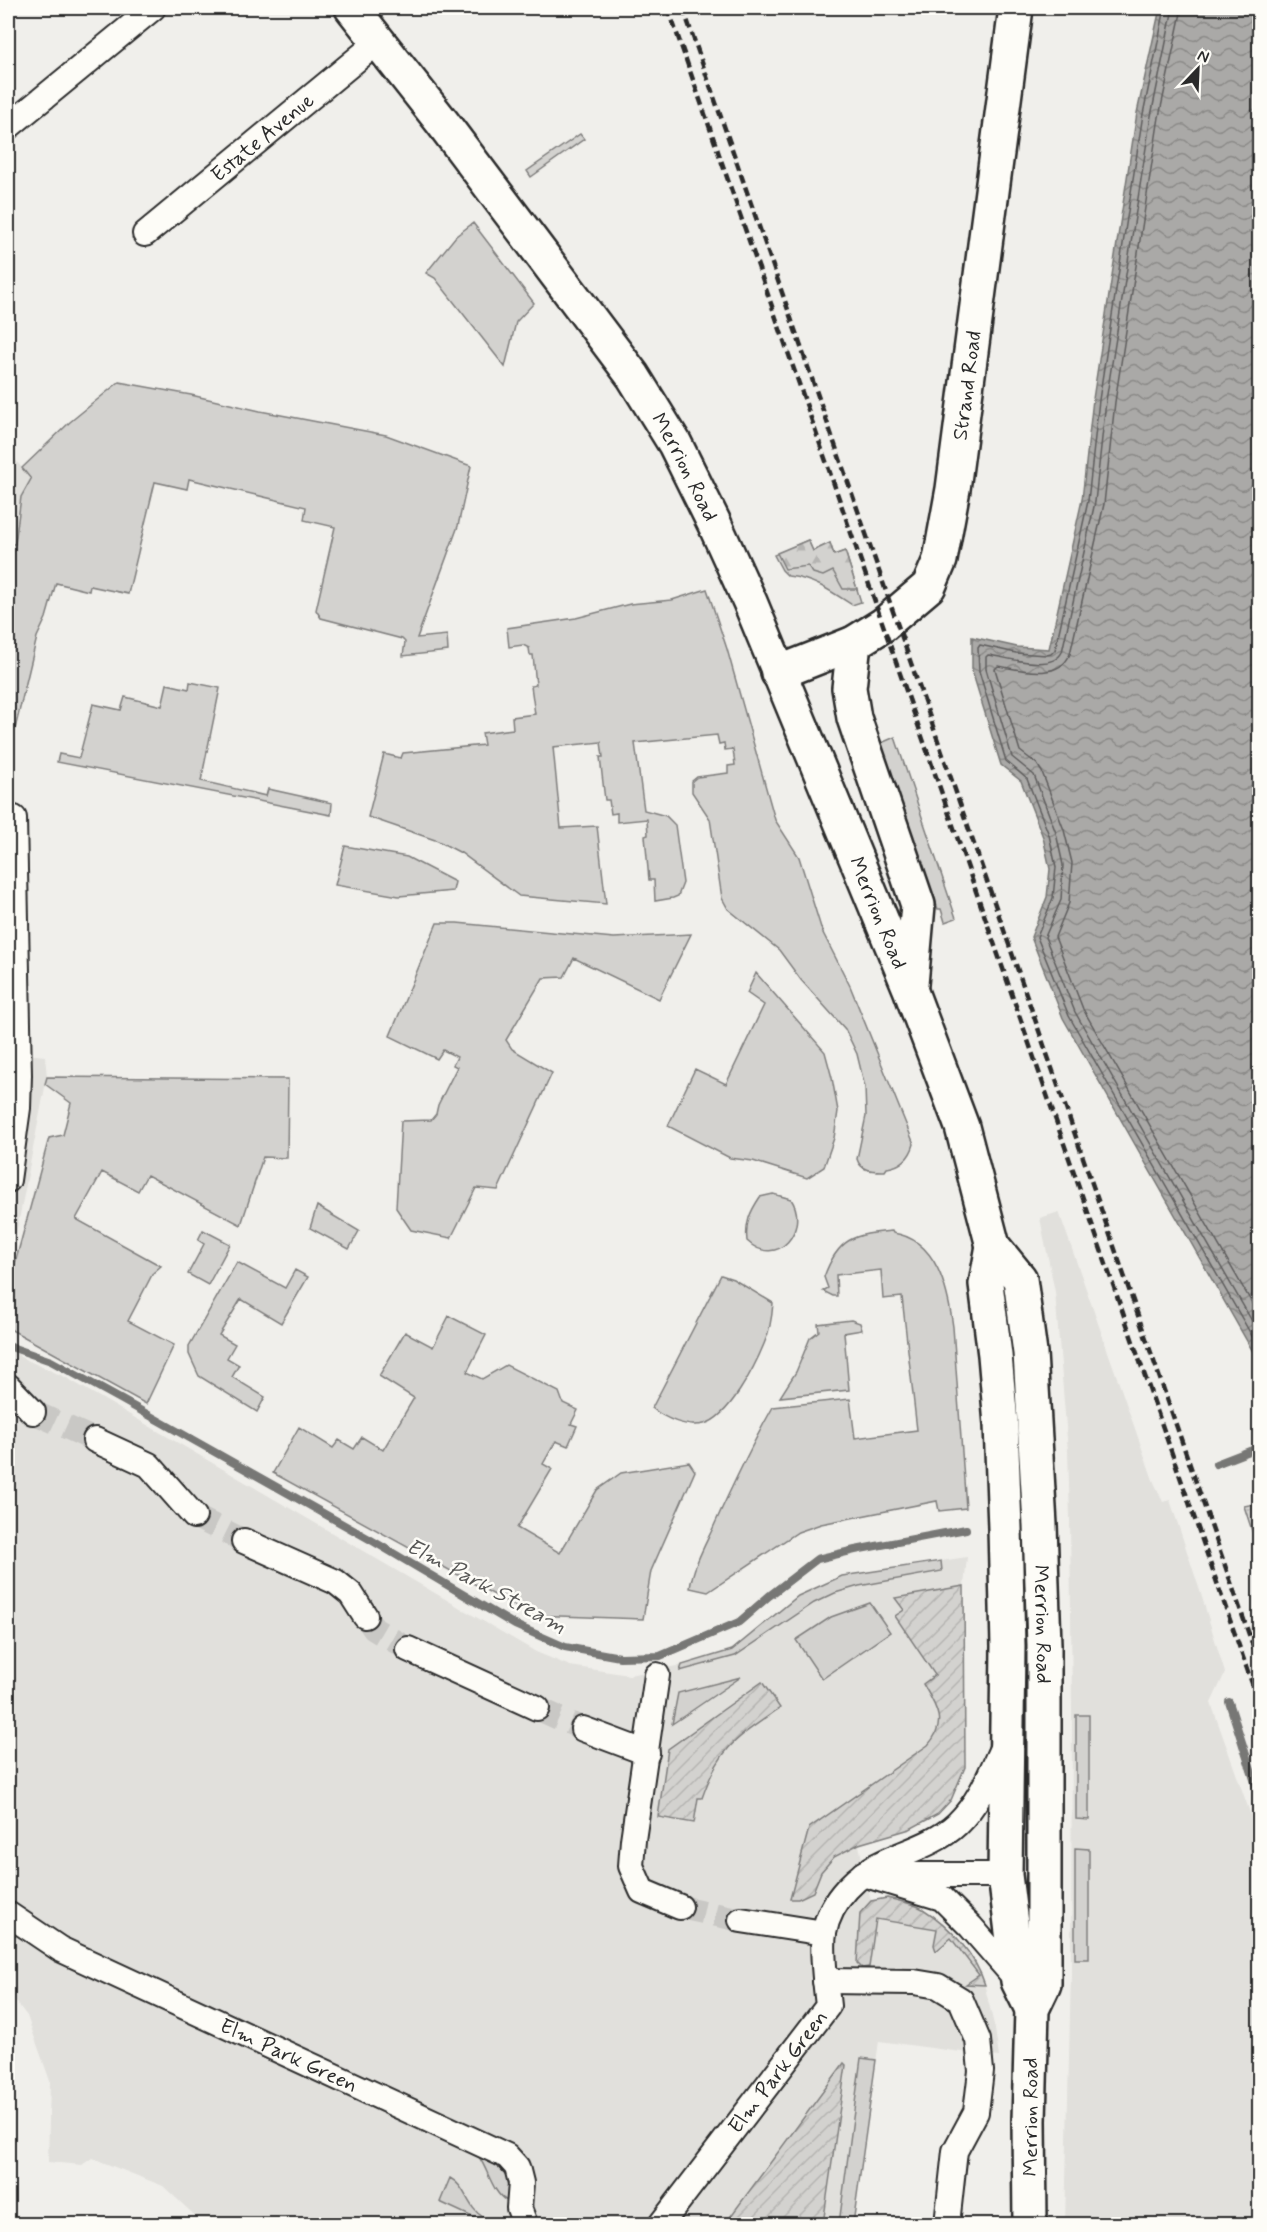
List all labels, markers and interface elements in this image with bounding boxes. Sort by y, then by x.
north arrow [1168,39,1228,99]
text: N [1194,45,1212,68]
street label: Estate Avenue [205,87,321,189]
street label: Strand Road [947,329,989,442]
street label: Merrion Road [644,408,724,526]
street label: Merrion Road [842,853,913,973]
water label: Elm Park Stream [401,1533,571,1641]
street label: Merrion Road [1026,1564,1057,1684]
street label: Elm Park Green [722,2005,835,2140]
street label: Elm Park Green [215,2012,362,2100]
street label: Merrion Road [1017,2058,1045,2176]

